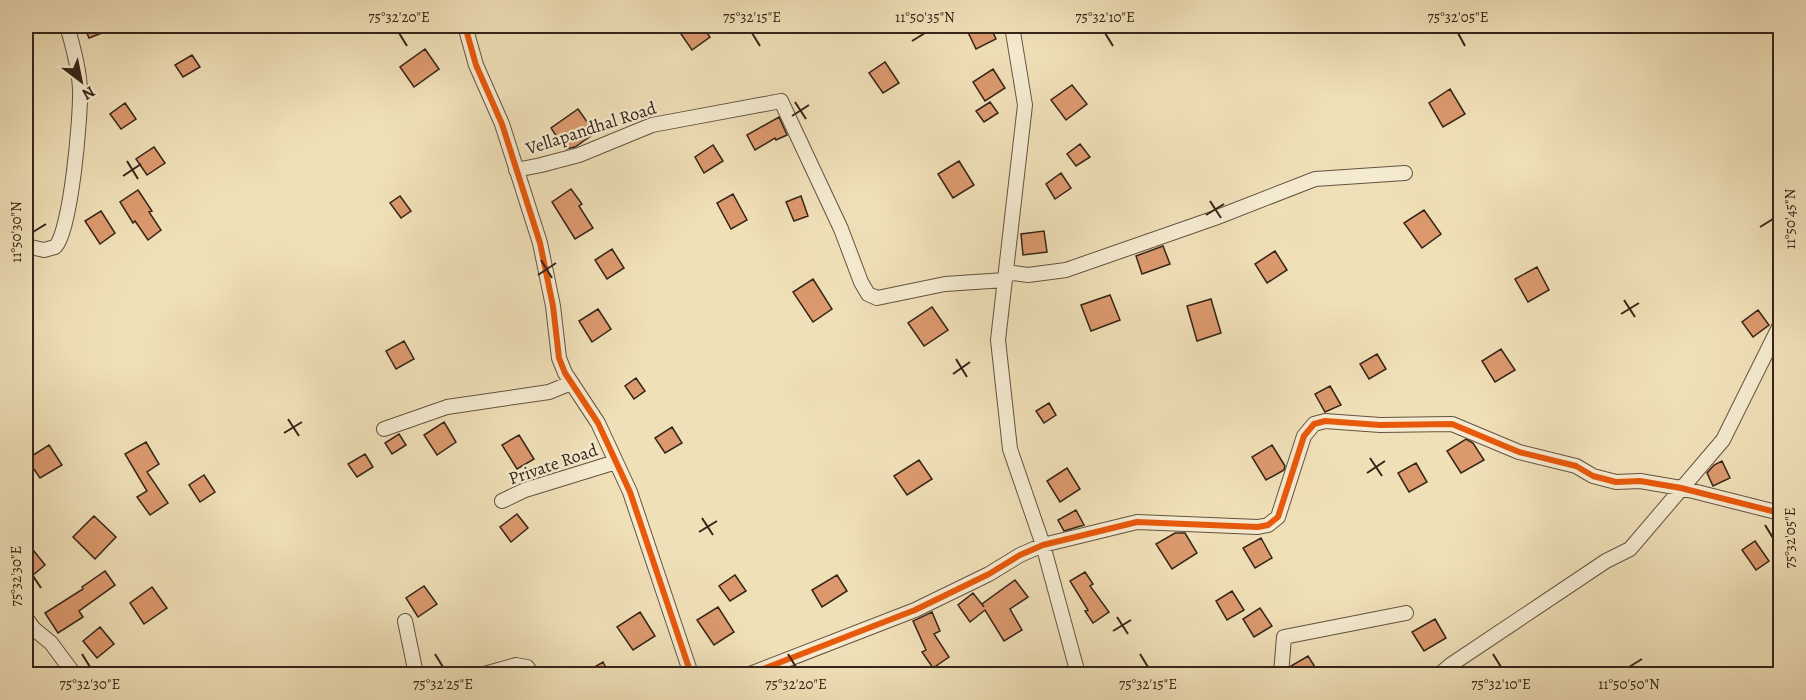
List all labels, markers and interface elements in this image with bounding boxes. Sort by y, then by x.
text: 75°32'20"E [368,7,430,27]
text: 75°32'15"E [723,7,781,27]
text: 11°50'35"N [895,7,955,27]
text: 75°32'10"E [1075,7,1135,27]
text: 75°32'05"E [1427,7,1489,27]
north arrow [51,51,111,111]
text: N [77,80,99,105]
street label: Vellapandhal Road [522,96,660,161]
text: 11°50'45"N [1780,189,1800,249]
text: 11°50'30"N [6,201,26,263]
street label: Private Road [505,437,601,490]
text: 75°32'05"E [1780,507,1800,569]
text: 75°32'30"E [6,546,26,606]
text: 75°32'30"E [60,674,120,694]
text: 75°32'25"E [413,674,473,694]
text: 75°32'20"E [765,674,827,694]
text: 75°32'15"E [1119,674,1177,694]
text: 75°32'10"E [1471,674,1531,694]
text: 11°50'50"N [1598,674,1660,694]

